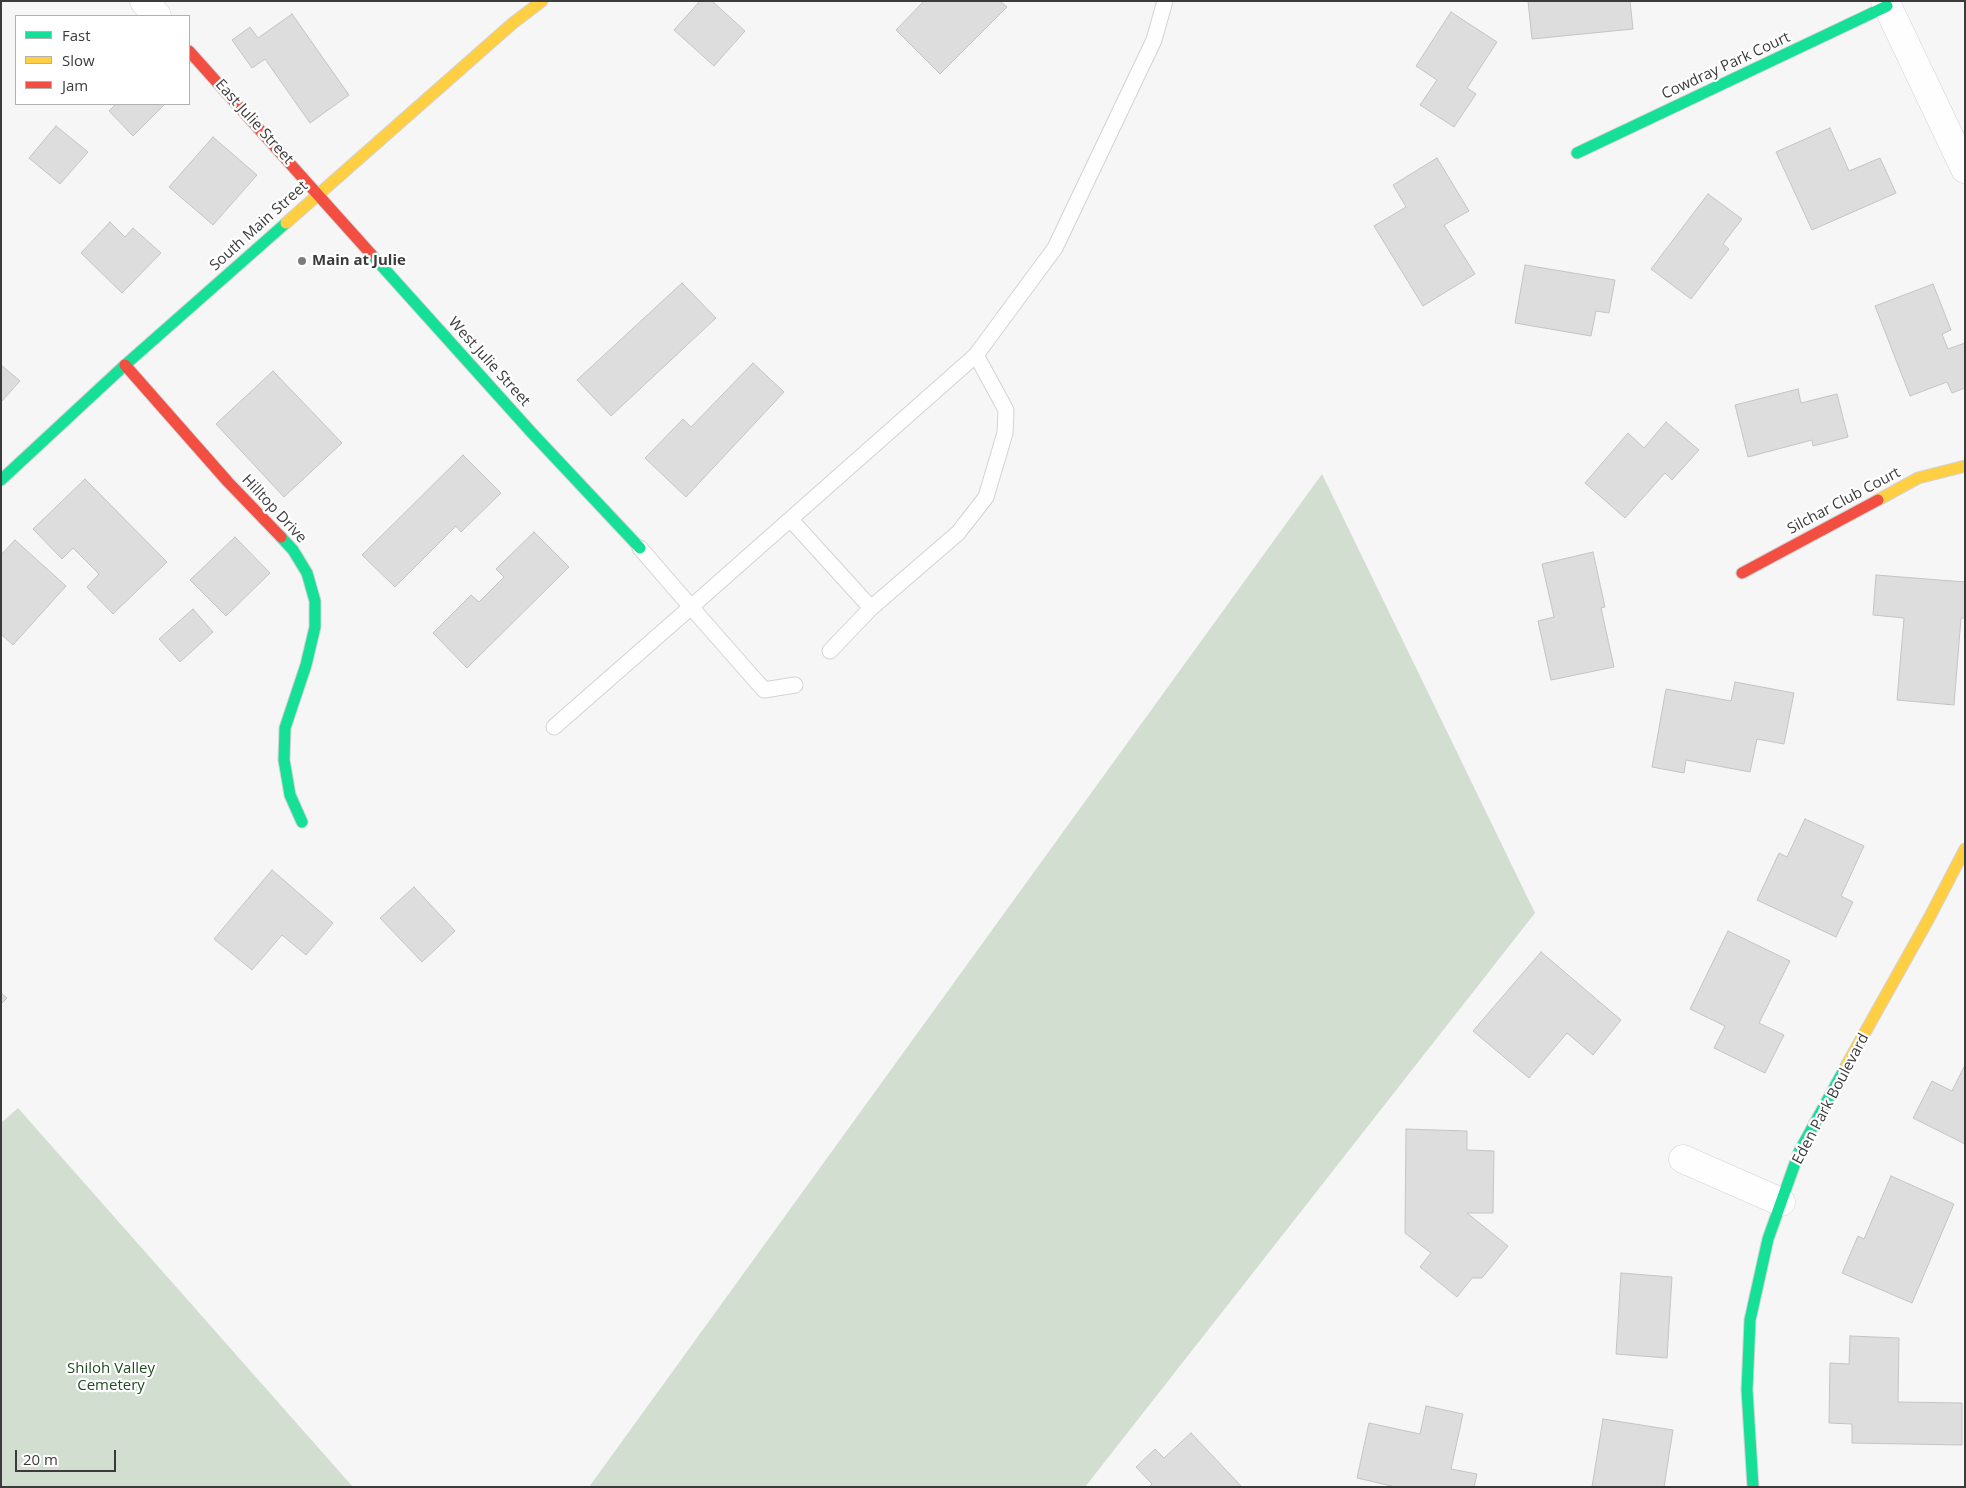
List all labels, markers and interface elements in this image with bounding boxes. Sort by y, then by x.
legend [15,15,190,105]
text: Fast [62,25,91,45]
street label: Cowdray Park Court [1659,28,1793,104]
text: Slow [62,50,95,70]
text: Jam [62,75,88,95]
street label: East Julie Street [211,76,297,168]
street label: South Main Street [206,177,312,275]
place label: Main at Julie [312,252,406,270]
marker: Main at Julie [296,255,308,267]
street label: West Julie Street [444,314,534,410]
street label: Silchar Club Court [1785,464,1903,538]
street label: Hilltop Drive [238,471,310,547]
street label: Eden Park Boulevard [1789,1031,1873,1167]
park label: Shiloh Valley Cemetery [67,1360,155,1395]
scale bar [18,1440,119,1472]
text: 20 m [23,1449,58,1469]

